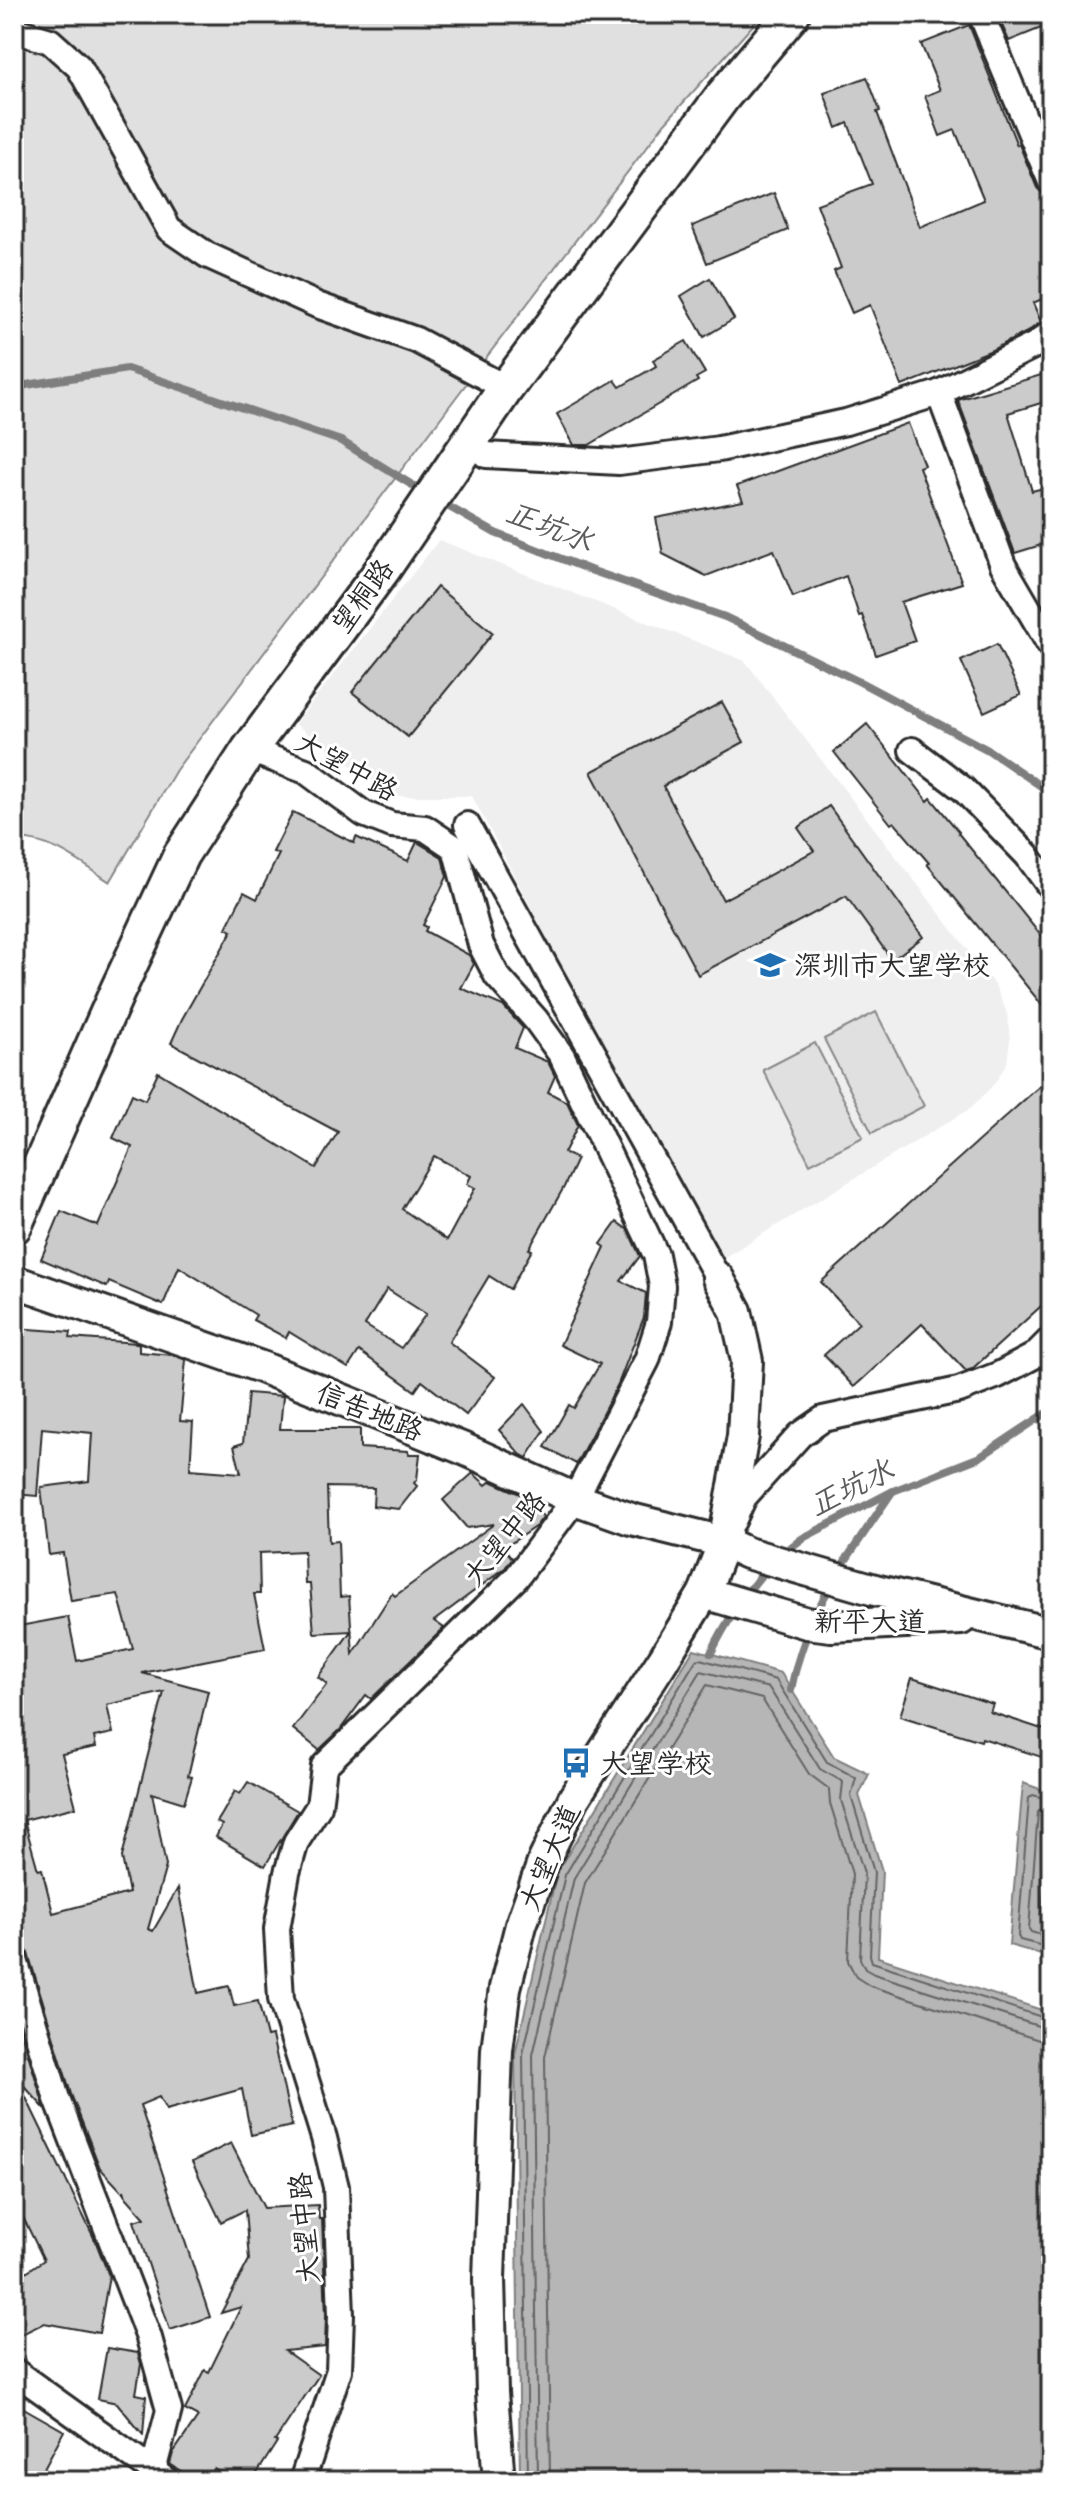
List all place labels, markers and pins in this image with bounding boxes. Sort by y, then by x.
place label: 深圳市大望学校 [794,946,990,984]
school or university icon: 深圳市大望学校 [753,948,787,982]
place label: 大望学校 [600,1744,712,1782]
bus stop icon: 大望学校 [559,1746,593,1780]

